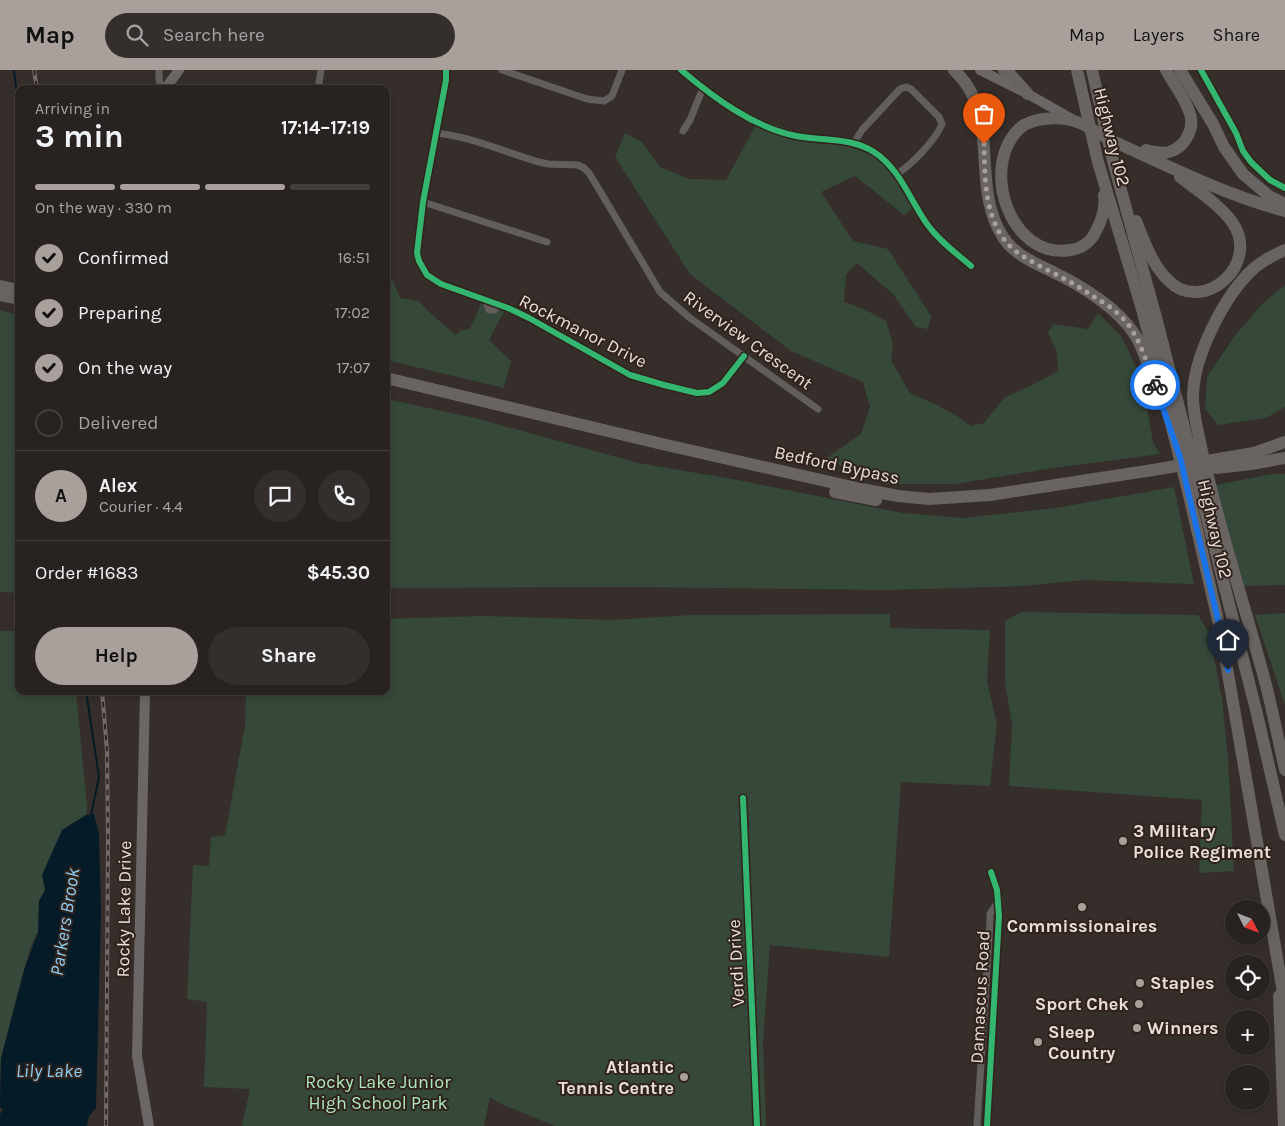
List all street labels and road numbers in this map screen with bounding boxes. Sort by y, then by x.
street label: Highway 102 [1089,85,1135,189]
street label: Riverview Crescent [679,286,817,394]
street label: Rockmanor Drive [515,289,651,373]
street label: Bedford Bypass [772,441,902,489]
street label: Highway 102 [1193,477,1237,581]
street label: Rocky Lake Drive [112,840,136,978]
street label: Verdi Drive [723,919,749,1007]
street label: Damascus Road [966,930,994,1064]

